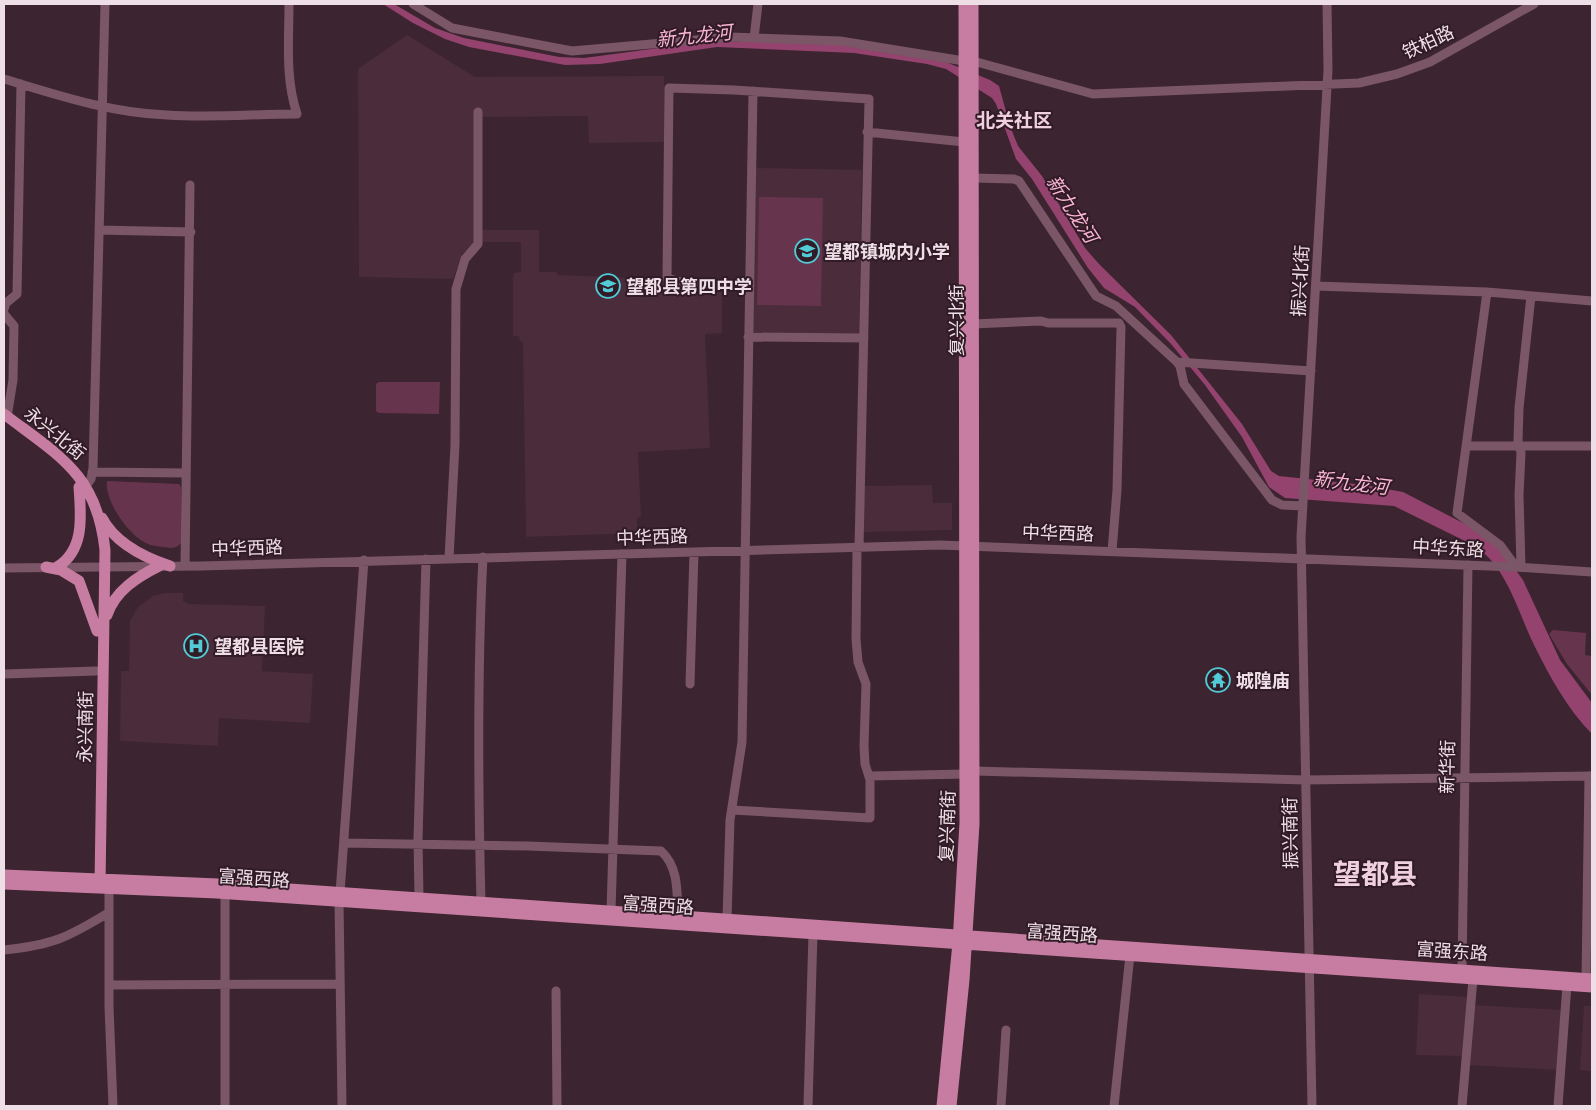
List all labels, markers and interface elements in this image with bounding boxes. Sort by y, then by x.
water label: 新九龙河 [655,20,737,51]
street label: 铁柏路 [1399,21,1457,63]
district label: 北关社区 [976,109,1052,132]
water label: 新九龙河 [1042,171,1105,250]
school or university icon: 望都镇城内小学 [794,238,820,264]
place label: 望都镇城内小学 [824,241,950,262]
street label: 振兴北街 [1288,244,1312,318]
school or university icon: 望都县第四中学 [595,273,621,299]
place label: 望都县第四中学 [626,276,752,297]
street label: 复兴北街 [946,284,967,356]
street label: 永兴北街 [20,402,90,464]
water label: 新九龙河 [1312,467,1394,500]
street label: 中华西路 [1022,521,1094,545]
street label: 中华西路 [616,525,688,549]
street label: 中华西路 [211,536,283,560]
street label: 中华东路 [1411,536,1485,560]
hospital icon: 望都县医院 [183,633,209,659]
place label: 望都县医院 [214,636,304,657]
temple icon: 城隍庙 [1205,667,1231,693]
place label: 城隍庙 [1236,670,1290,691]
street label: 永兴南街 [74,691,96,763]
street label: 新华街 [1436,740,1458,794]
street label: 复兴南街 [935,790,959,862]
street label: 振兴南街 [1279,797,1301,869]
district label: 望都县 [1333,858,1417,891]
street label: 富强西路 [217,865,291,891]
street label: 富强西路 [621,892,695,918]
street label: 富强西路 [1025,920,1099,946]
street label: 富强东路 [1415,938,1489,964]

